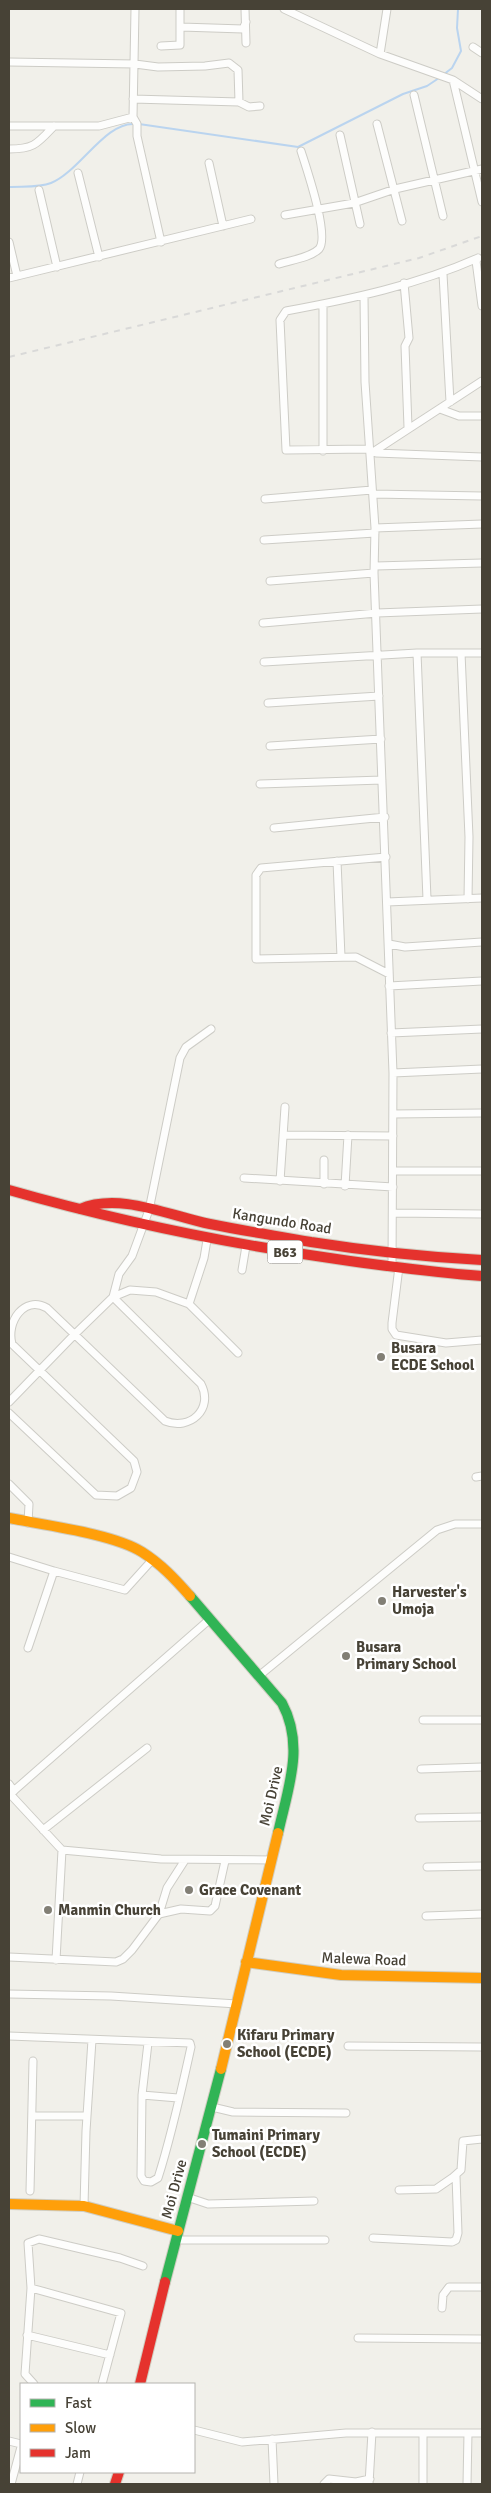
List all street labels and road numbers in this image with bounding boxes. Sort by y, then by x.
street label: Kangundo Road [231,1204,333,1238]
road number: B63 [268,1240,302,1264]
street label: Moi Drive [255,1764,287,1828]
street label: Malewa Road [321,1949,407,1969]
street label: Moi Drive [157,2157,191,2221]

